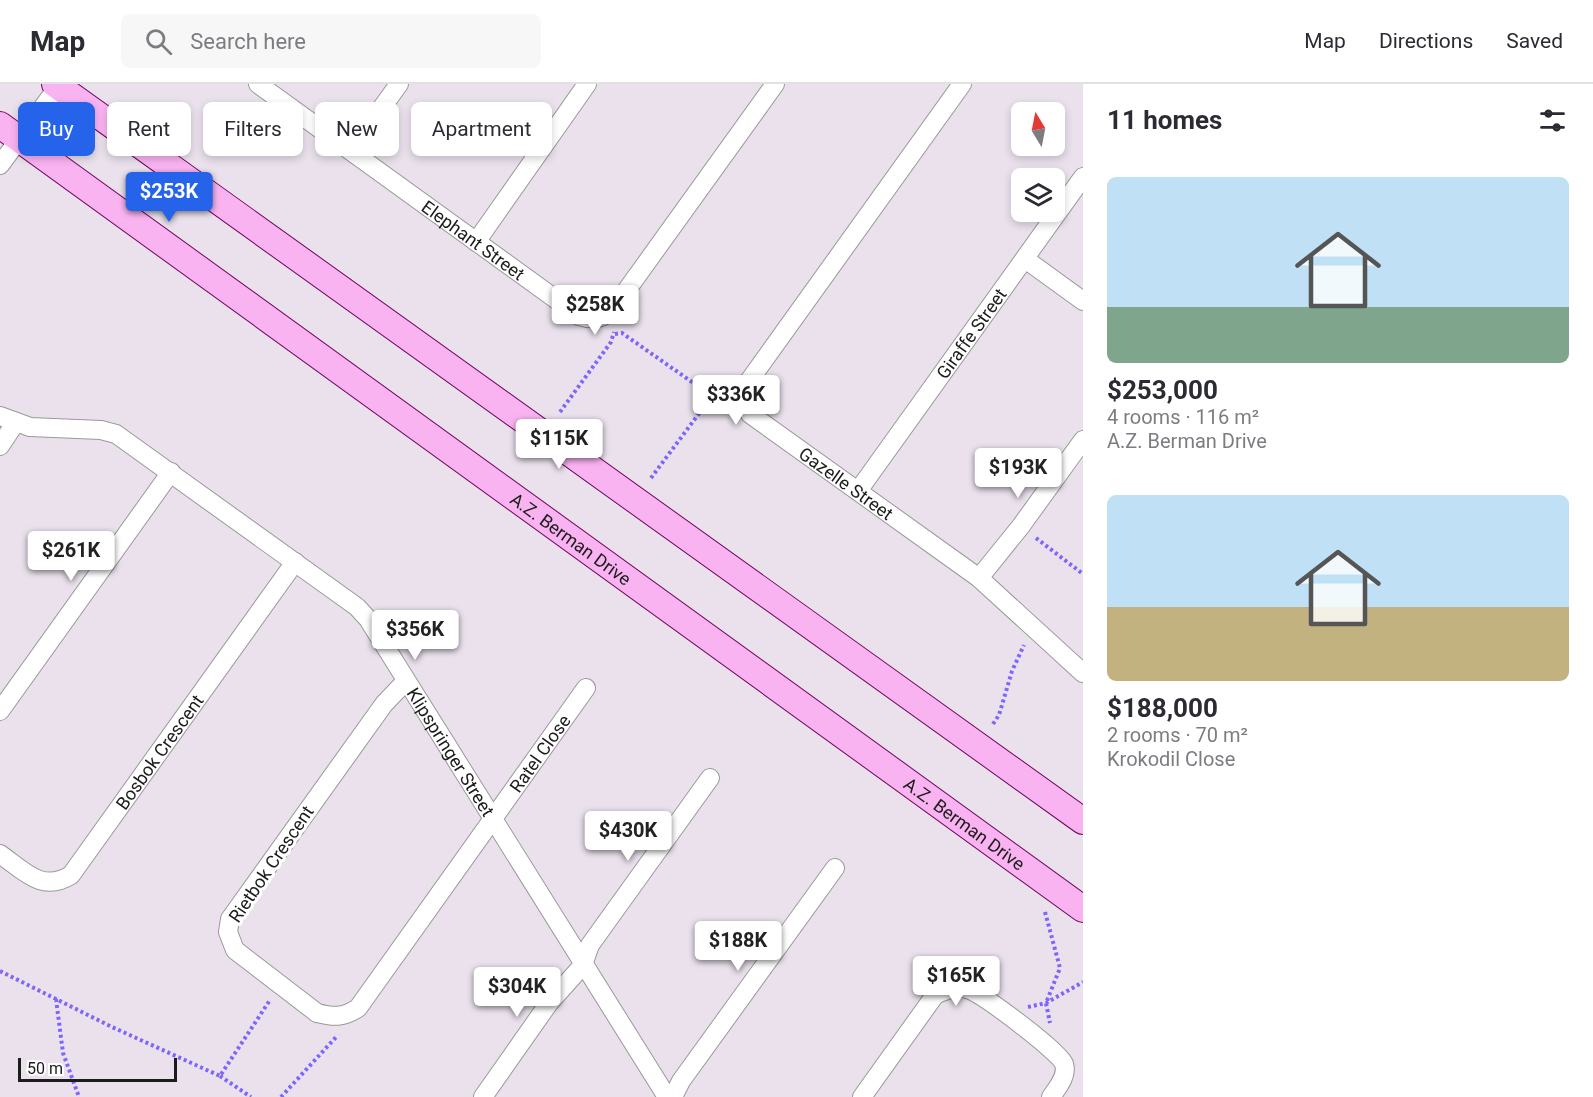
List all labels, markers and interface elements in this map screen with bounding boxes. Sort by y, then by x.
search box [121,14,541,68]
text: Map [30,25,85,58]
icon: search [142,25,175,58]
text: Search here [190,29,306,54]
text: Map [1304,29,1346,53]
text: Directions [1379,29,1473,53]
text: Saved [1506,29,1563,53]
chip: Buy [18,102,95,156]
chip: Rent [107,102,191,156]
chip: Filters [203,102,303,156]
chip: New [315,102,399,156]
chip: Apartment [411,102,552,156]
north arrow [1011,102,1065,156]
map controls [1011,102,1065,222]
icon: filters [1536,104,1569,137]
text: 11 homes [1107,105,1222,135]
button: layers [1011,168,1065,222]
pin: $253K [127,172,211,223]
text: $253K [140,179,198,203]
street label: Elephant Street [418,196,529,284]
icon: home [1284,216,1392,324]
street label: Giraffe Street [932,284,1010,383]
pin: $258K [553,285,637,336]
text: $258K [566,292,624,316]
pin: $336K [694,375,778,426]
text: $253,000 [1107,375,1218,405]
text: $336K [707,382,765,406]
text: 4 rooms · 116 m² [1107,405,1259,429]
pin: $115K [517,419,601,470]
text: $115K [530,426,588,450]
text: A.Z. Berman Drive [1107,429,1267,453]
street label: Gazelle Street [795,442,898,524]
pin: $193K [976,448,1060,499]
text: $193K [989,455,1047,479]
street label: A.Z. Berman Drive [507,488,635,589]
pin: $261K [29,531,113,582]
icon: home [1284,534,1392,642]
text: $261K [42,538,100,562]
pin: $356K [373,610,457,661]
text: $356K [386,617,444,641]
street label: Klipspringer Street [403,683,499,820]
street label: Bosbok Crescent [111,690,207,813]
text: $188,000 [1107,693,1218,723]
street label: Ratel Close [505,710,574,796]
text: 2 rooms · 70 m² [1107,723,1248,747]
text: Krokodil Close [1107,747,1235,771]
street label: A.Z. Berman Drive [900,773,1029,874]
street label: Rietbok Crescent [224,802,318,926]
pin: $430K [586,811,670,862]
text: $430K [599,818,657,842]
pin: $188K [696,921,780,972]
text: $188K [709,928,767,952]
pin: $165K [914,956,998,1007]
text: $165K [927,963,985,987]
pin: $304K [475,967,559,1018]
text: $304K [488,974,546,998]
scale bar [18,1055,177,1082]
text: 50 m [27,1059,63,1078]

